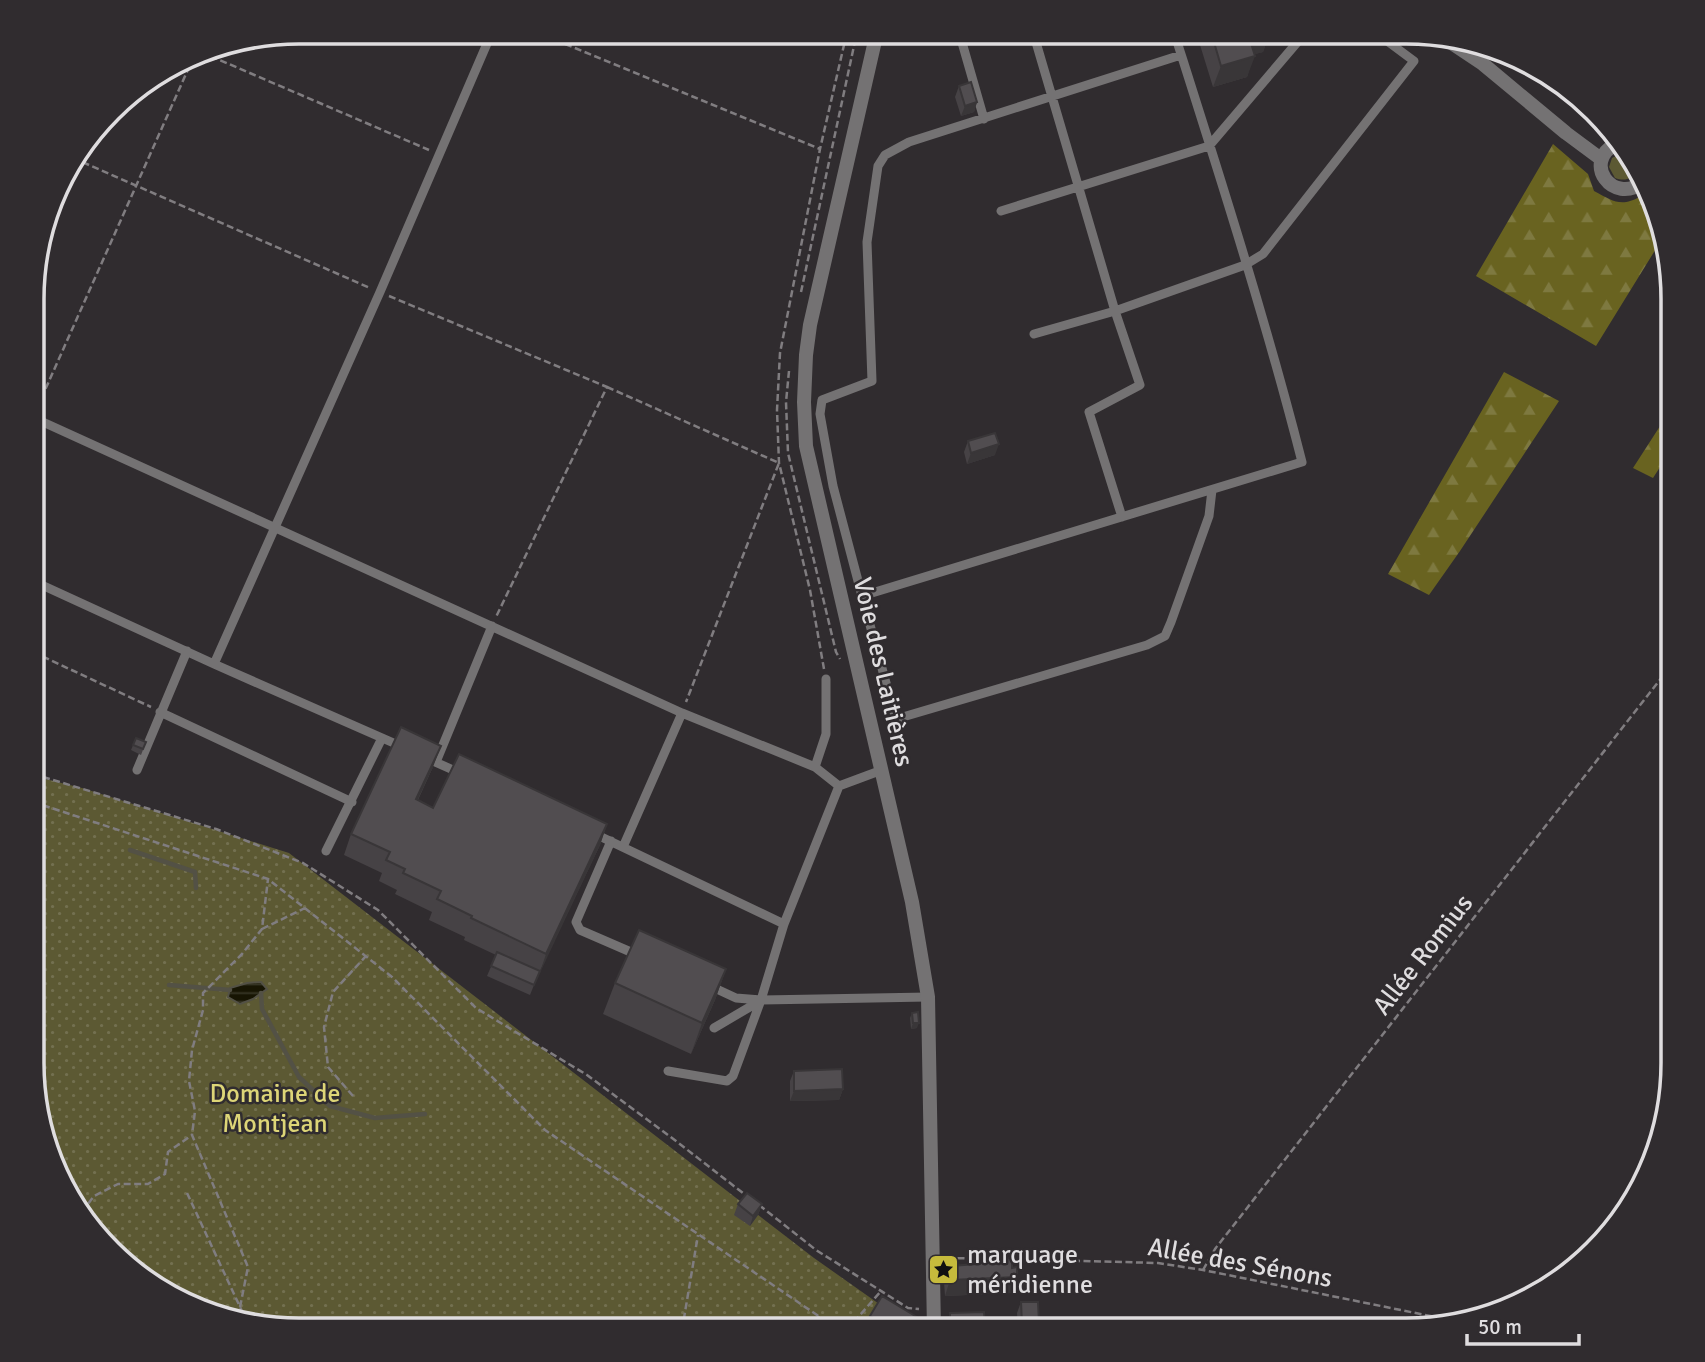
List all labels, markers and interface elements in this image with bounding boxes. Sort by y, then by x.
street label: Voie des Laitières [846,574,920,770]
street label: Allée Romius [1366,888,1480,1022]
park label: Domaine de Montjean [209,1078,341,1140]
street label: Allée des Sénons [1145,1231,1335,1295]
place label: marquage méridienne [967,1239,1093,1301]
place icon: marquage méridienne [927,1253,961,1287]
scale bar [1467,1302,1579,1346]
text: 50 m [1478,1314,1522,1340]

